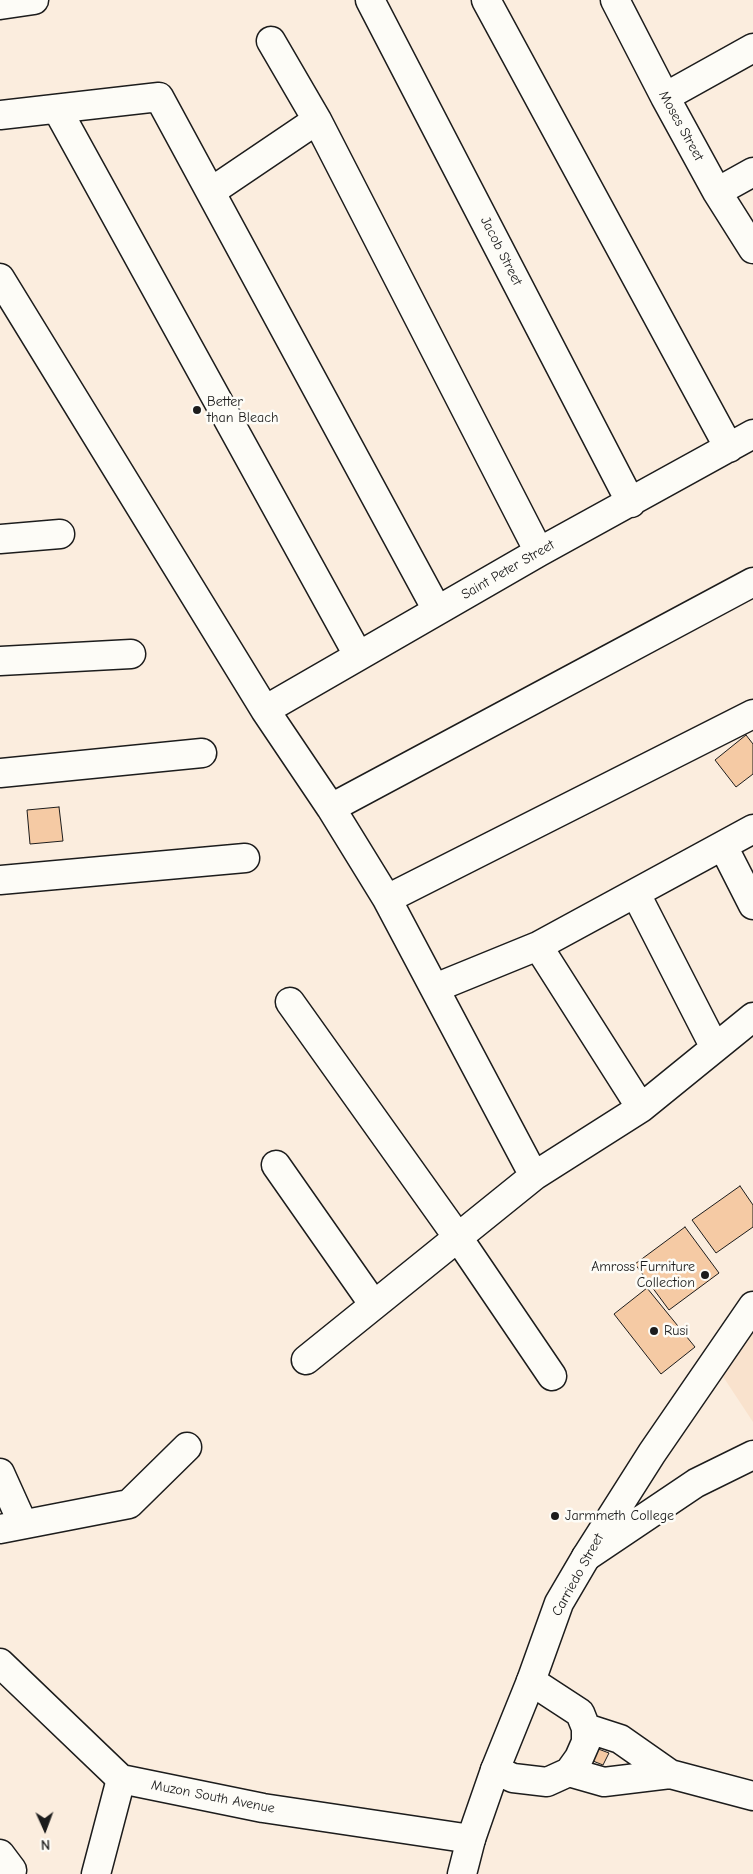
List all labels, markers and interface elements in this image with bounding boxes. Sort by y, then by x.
street label: Moses Street [655,88,707,164]
street label: Jacob Street [476,214,526,288]
place label: Better than Bleach [207,394,278,427]
marker: Better than Bleach [191,404,203,416]
street label: Saint Peter Street [458,537,558,603]
place label: Amross Furniture Collection [591,1259,695,1292]
marker: Amross Furniture Collection [699,1269,711,1281]
place label: Rusi [664,1323,688,1339]
marker: Rusi [648,1325,660,1337]
place label: Jarmmeth College [565,1508,674,1524]
marker: Jarmmeth College [549,1510,561,1522]
street label: Carriedo Street [548,1531,608,1619]
street label: Muzon South Avenue [150,1777,276,1817]
north arrow [20,1804,70,1854]
text: N [41,1836,50,1853]

